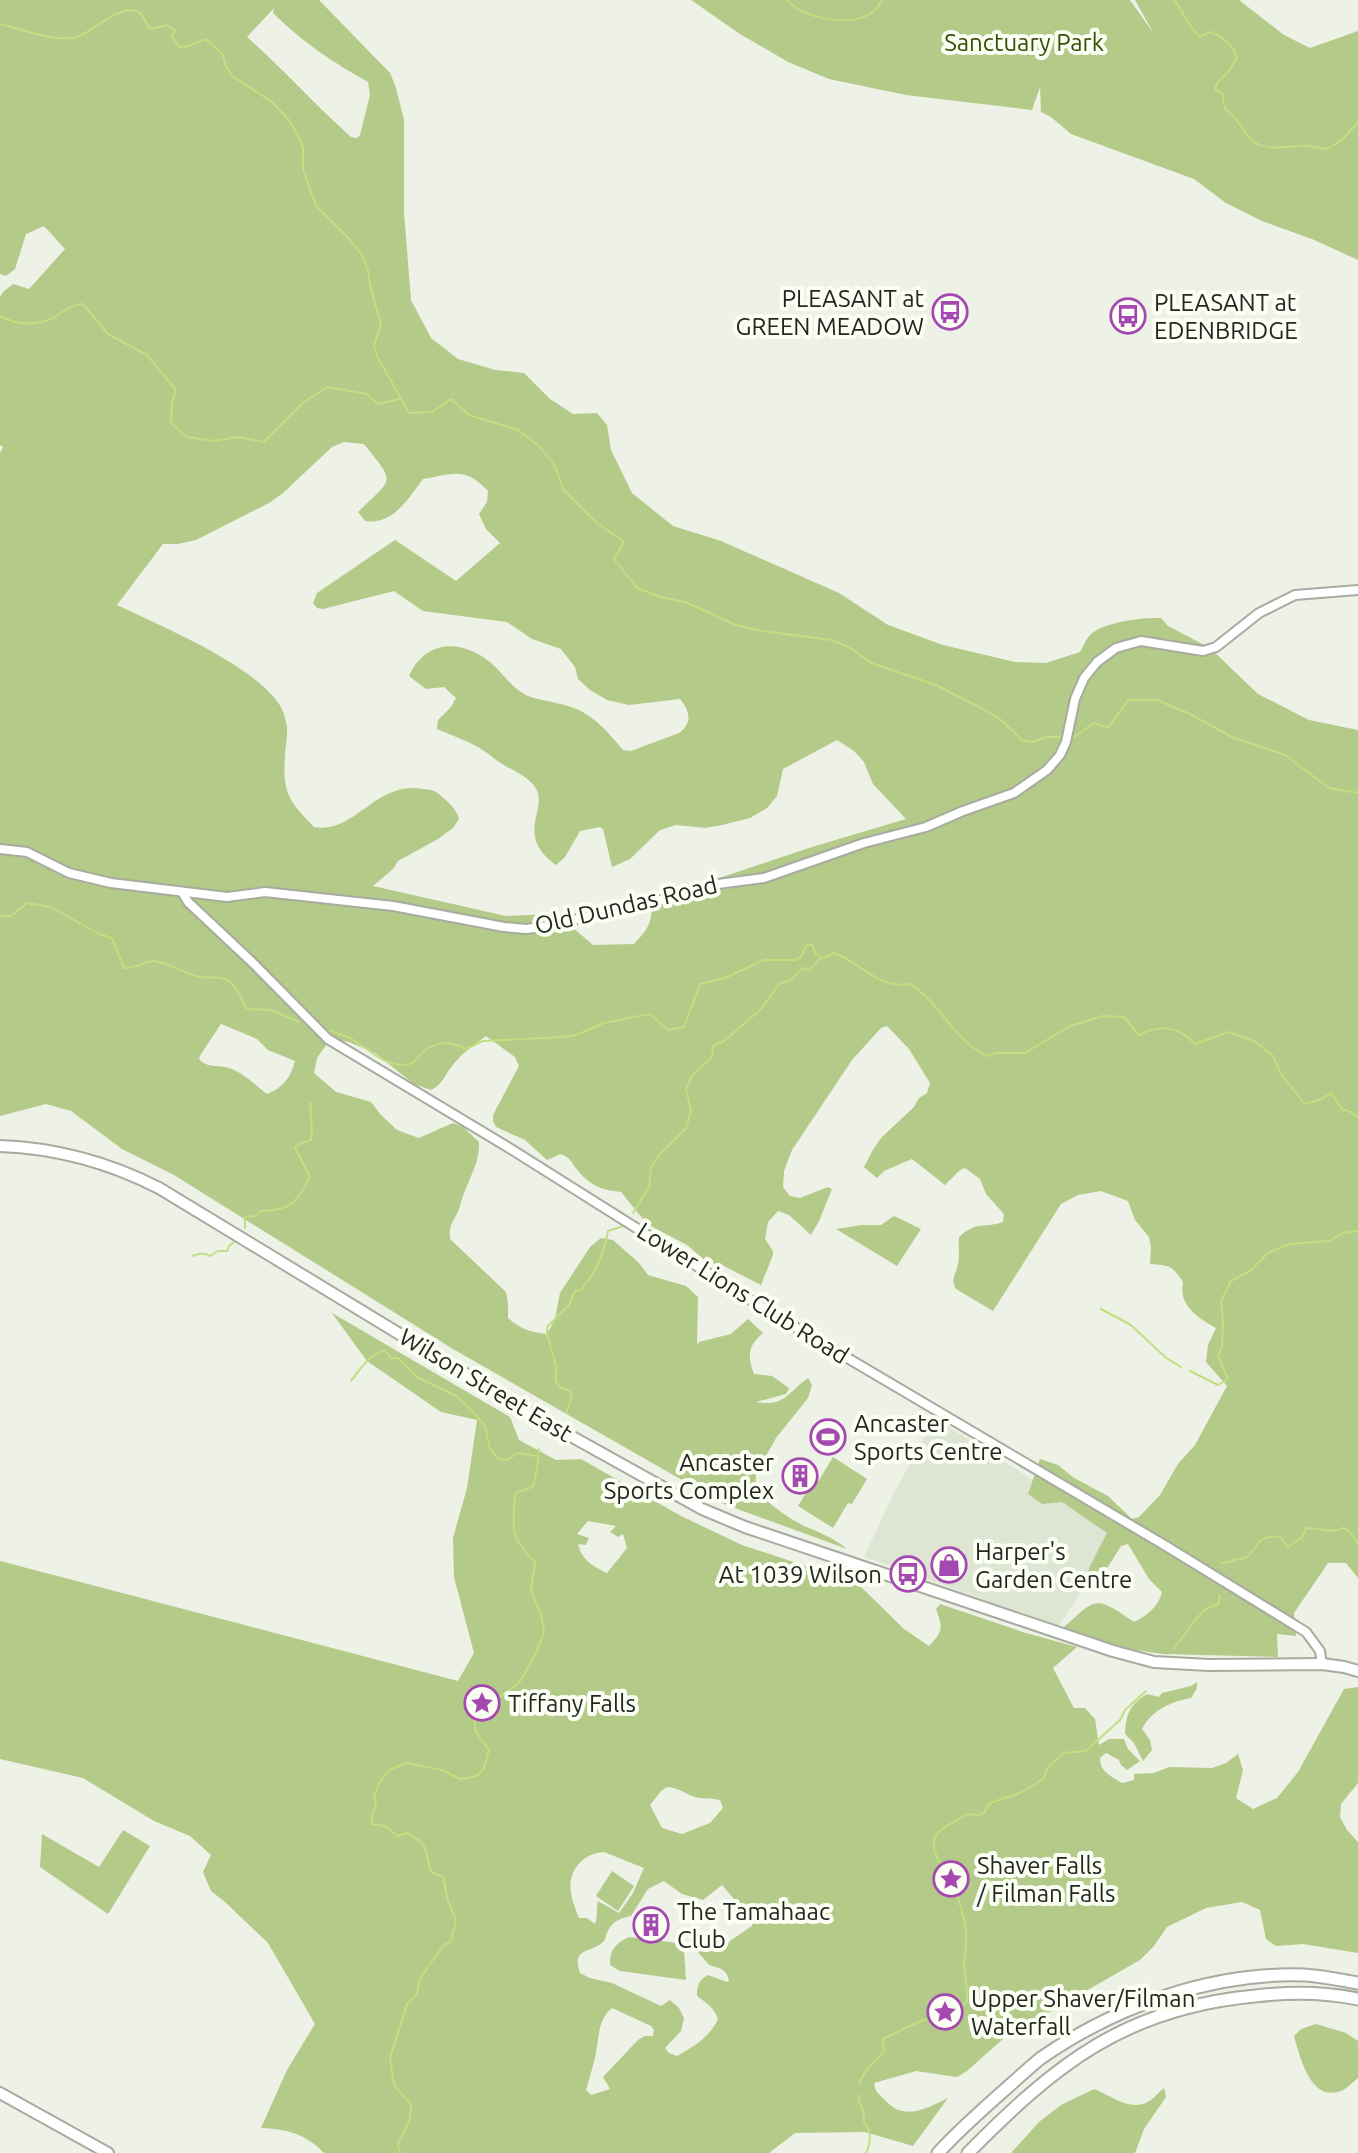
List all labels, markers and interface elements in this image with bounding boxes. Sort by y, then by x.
park label: Sanctuary Park [944,29,1104,56]
place label: PLEASANT at GREEN MEADOW [736,285,925,340]
place label: PLEASANT at EDENBRIDGE [1154,289,1298,344]
bus stop icon: PLEASANT at GREEN MEADOW [931,293,969,331]
bus stop icon: PLEASANT at EDENBRIDGE [1109,297,1147,335]
street label: Old Dundas Road [532,871,720,939]
street label: Lower Lions Club Road [632,1217,854,1369]
street label: Wilson Street East [395,1323,578,1447]
place label: Ancaster Sports Centre [854,1410,1003,1465]
sports icon: Ancaster Sports Centre [809,1418,847,1456]
place label: Ancaster Sports Complex [604,1449,774,1504]
building icon: Ancaster Sports Complex [781,1457,819,1495]
place label: Harper's Garden Centre [975,1538,1132,1593]
shop icon: Harper's Garden Centre [930,1546,968,1584]
bus stop icon: At 1039 Wilson [889,1555,927,1593]
place label: At 1039 Wilson [719,1561,882,1588]
place icon: Tiffany Falls [463,1684,501,1722]
place label: Tiffany Falls [508,1690,636,1717]
place label: Shaver Falls / Filman Falls [976,1852,1115,1907]
place icon: Shaver Falls / Filman Falls [932,1860,970,1898]
place label: The Tamahaac Club [677,1898,830,1953]
building icon: The Tamahaac Club [632,1906,670,1944]
place label: Upper Shaver/Filman Waterfall [971,1985,1195,2040]
place icon: Upper Shaver/Filman Waterfall [926,1993,964,2031]

